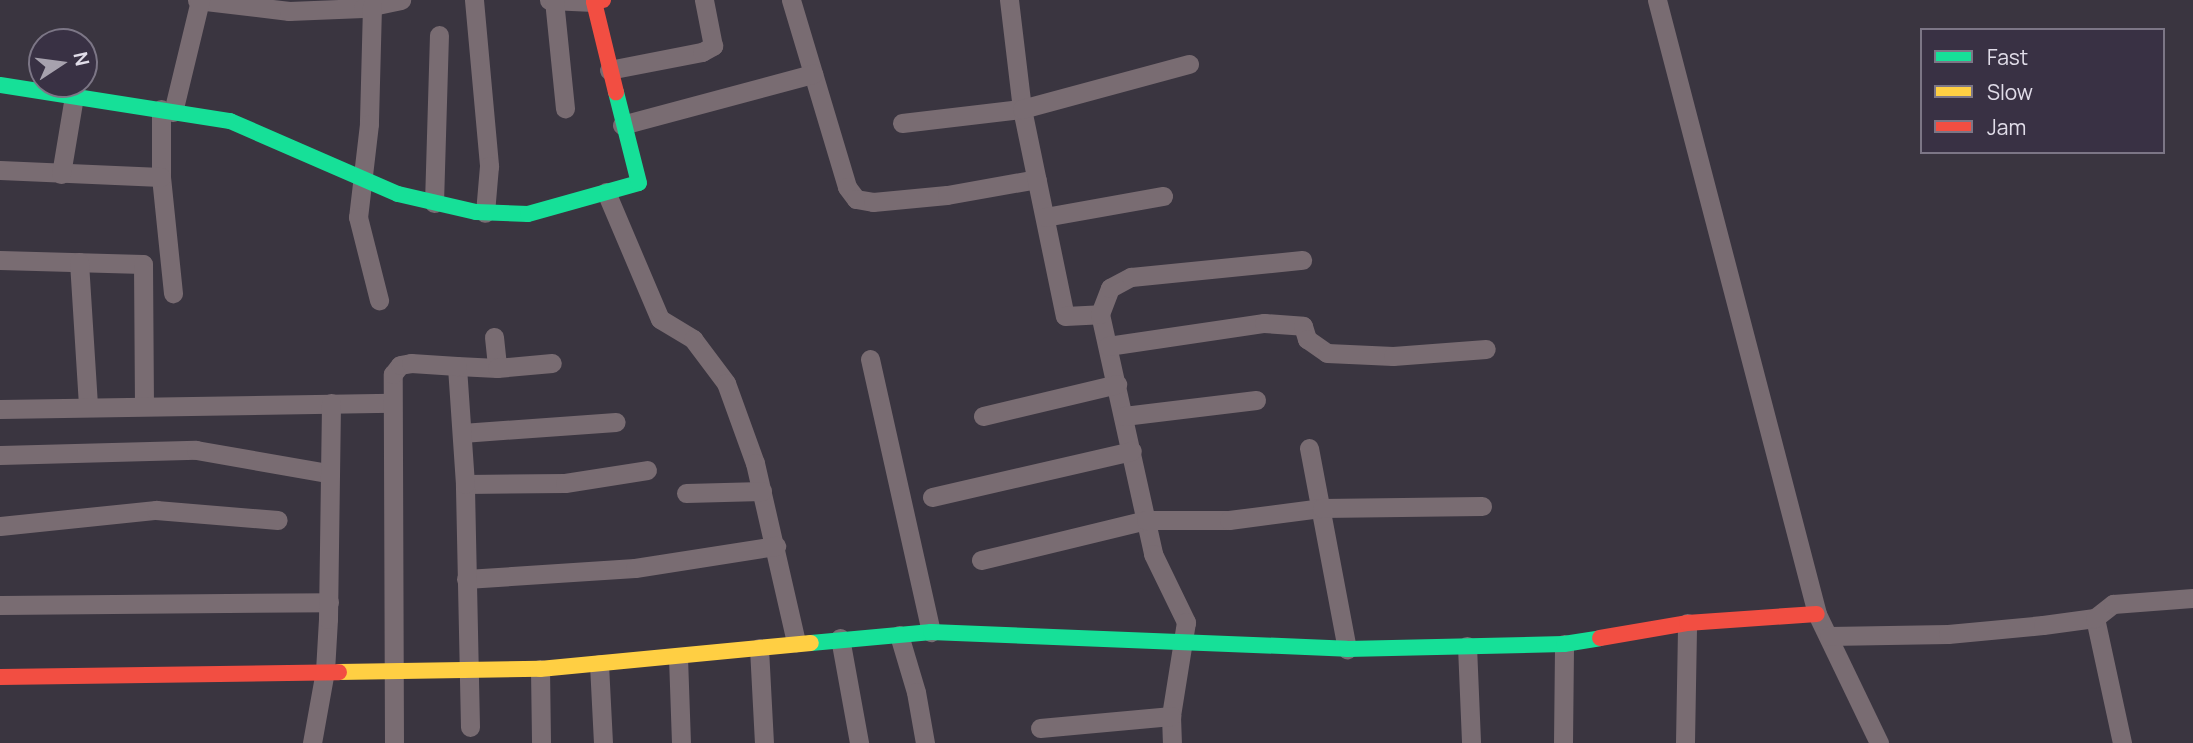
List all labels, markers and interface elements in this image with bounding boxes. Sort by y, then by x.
north arrow [28,28,98,98]
legend [1920,28,2165,154]
text: Fast [1987,43,2028,71]
text: N [67,49,96,68]
text: Slow [1987,78,2033,106]
text: Jam [1987,113,2026,141]

